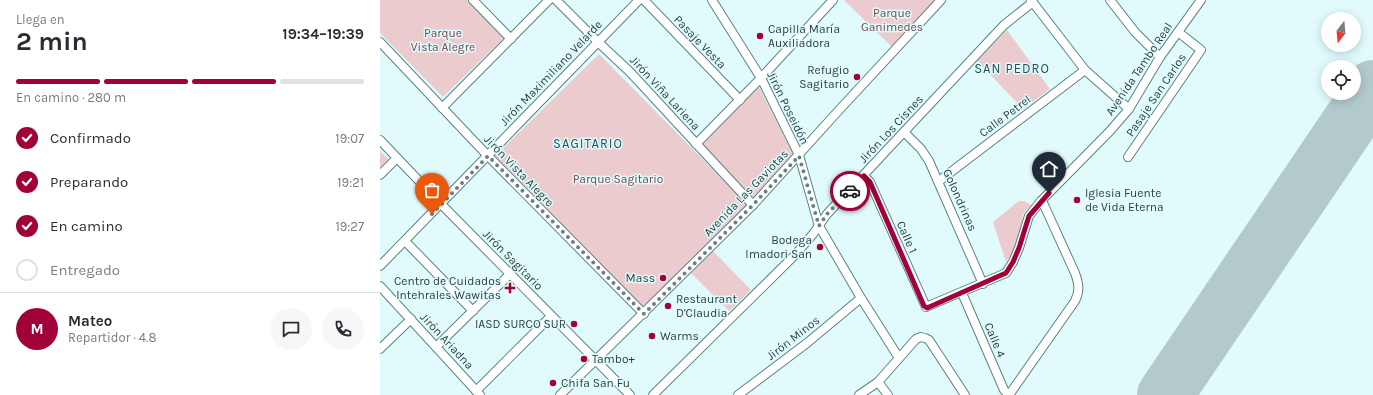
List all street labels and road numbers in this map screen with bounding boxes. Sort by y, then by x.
street label: Pasaje Vesta [671,12,729,72]
street label: Jirón Maximiliano Velarde [497,17,605,129]
street label: Avenida Tambo Real [1103,20,1175,118]
street label: Pasaje San Carlos [1123,51,1189,139]
street label: Jirón Viña Lariena [627,53,703,133]
street label: Jirón Poseidón [764,69,812,147]
street label: Jirón Los Cisnes [856,92,926,166]
street label: Calle Petrel [976,92,1034,140]
street label: Jirón Vista Alegre [481,132,557,210]
street label: Avenida Las Gaviotas [701,147,791,239]
street label: Golondrinas [940,167,980,233]
street label: Calle 1 [894,219,920,255]
street label: Jirón Sagitario [480,227,546,293]
street label: Jirón Ariadna [417,310,477,372]
street label: Jirón Minos [764,313,822,363]
street label: Calle 4 [981,321,1009,360]

